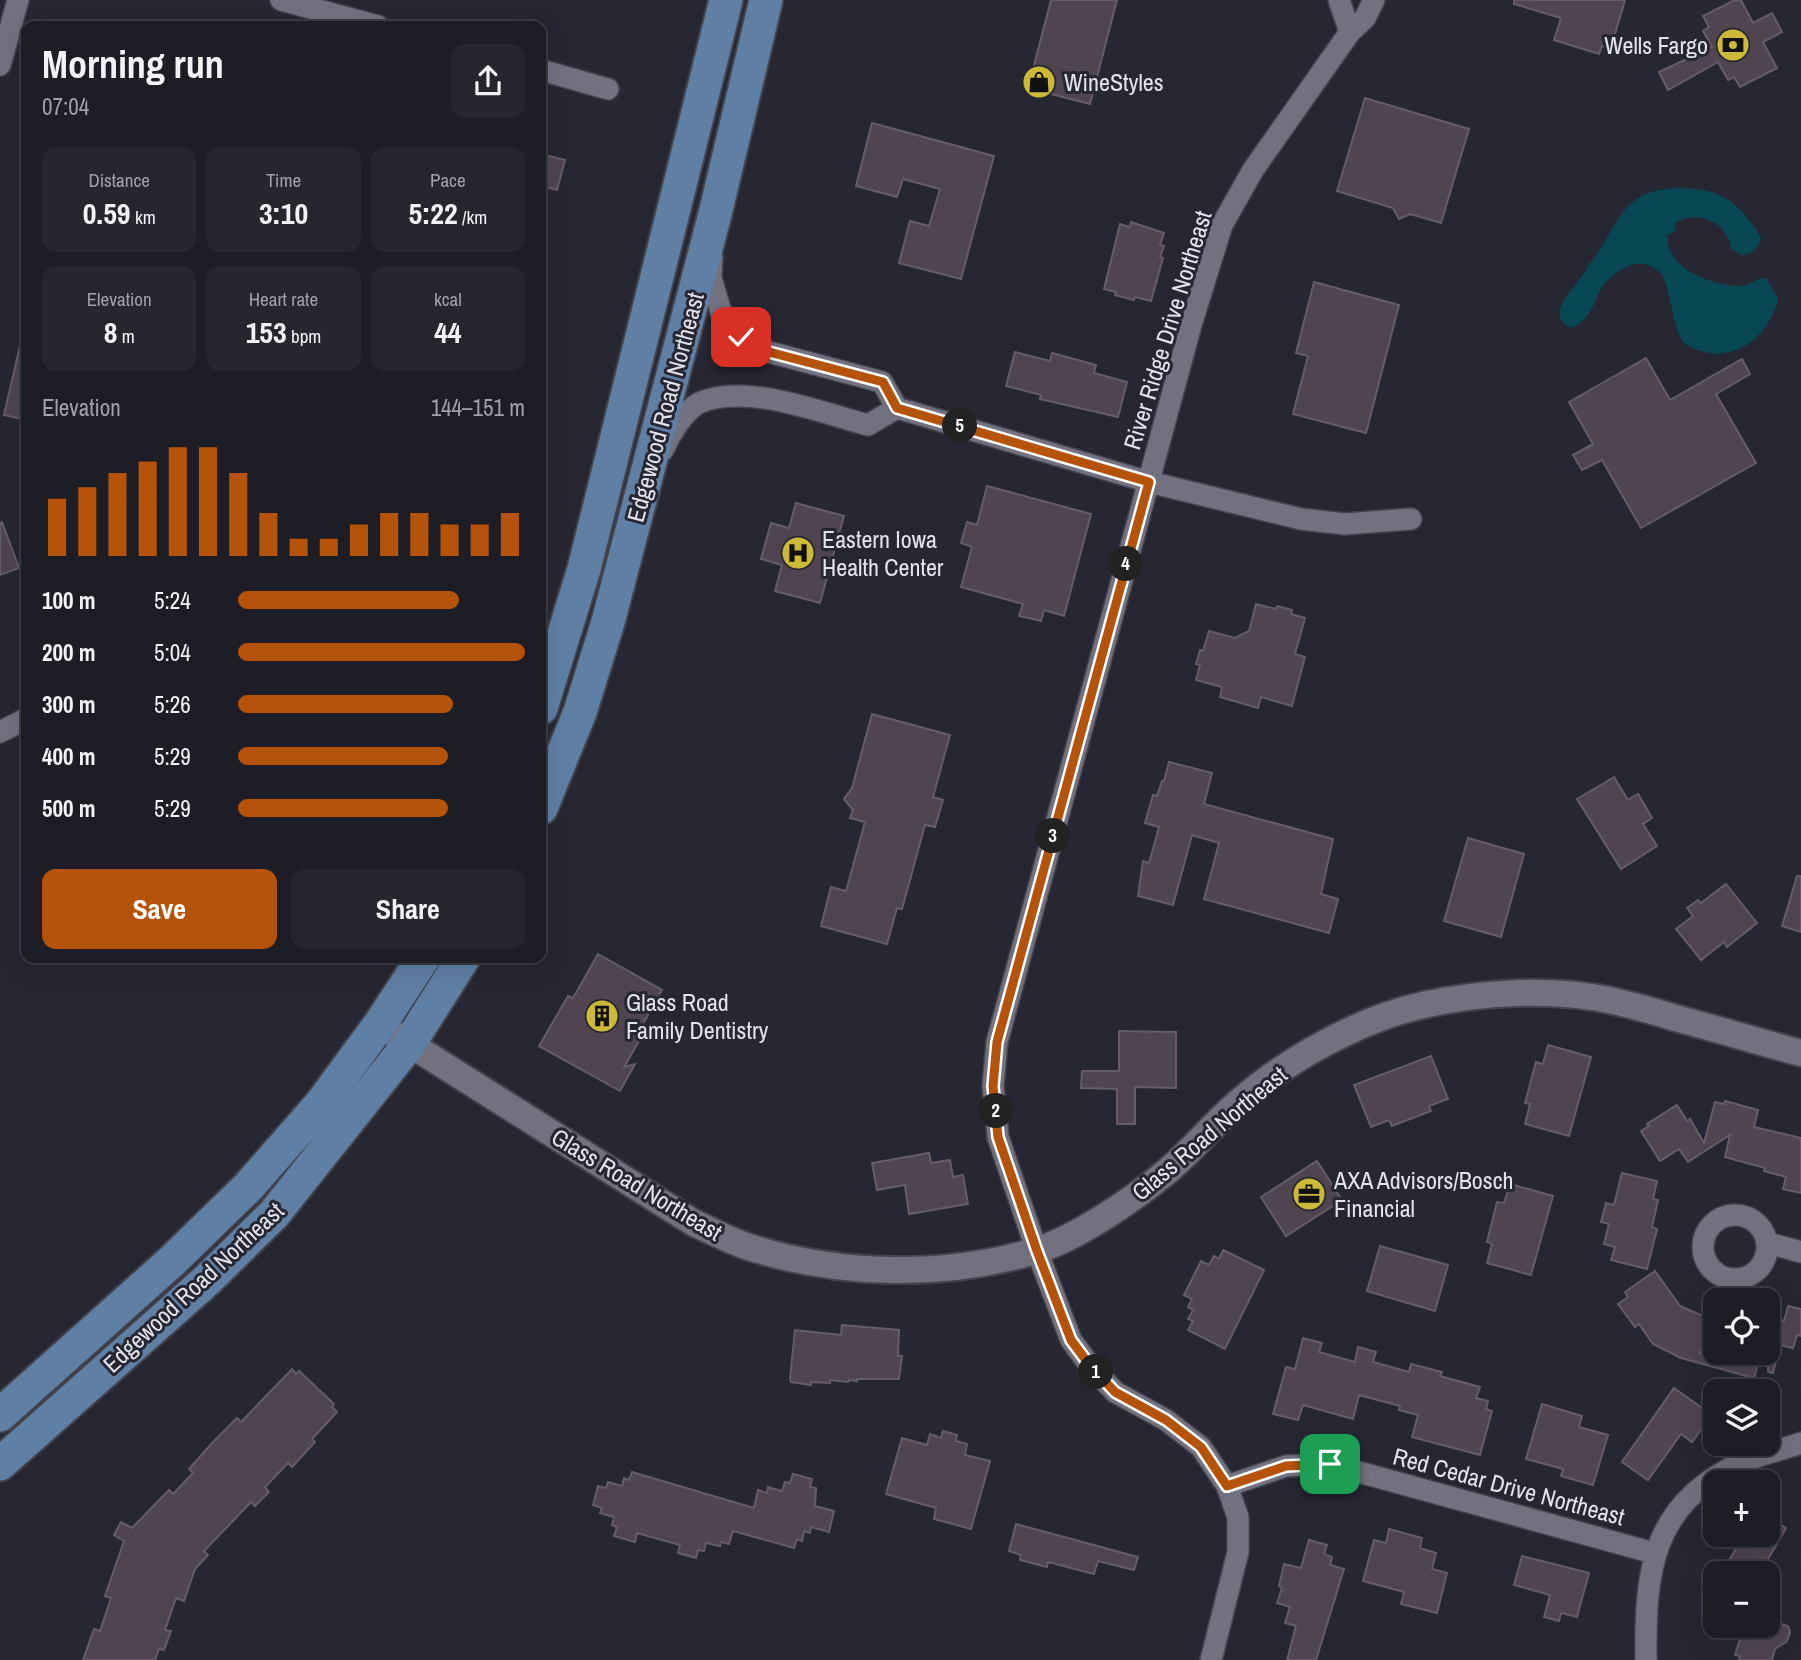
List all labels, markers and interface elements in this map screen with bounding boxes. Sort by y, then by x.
bank icon: Wells Fargo [1714,26,1752,64]
place label: Wells Fargo [1604,29,1708,61]
text: Morning run [42,39,224,90]
button: share [451,44,525,118]
shop icon: WineStyles [1020,63,1058,101]
place label: WineStyles [1064,66,1164,98]
text: 07:04 [42,91,89,122]
text: Distance [88,167,150,193]
text: Time [266,167,301,193]
text: Pace [430,167,466,193]
text: 0.59 [83,193,131,233]
text: 3:10 [259,193,308,233]
text: 5:22 [408,193,458,233]
text: km [131,204,156,230]
text: /km [458,204,487,230]
street label: River Ridge Drive Northeast [1115,206,1219,453]
text: Elevation [87,286,152,312]
text: Heart rate [249,286,318,312]
text: kcal [434,286,462,312]
street label: Edgewood Road Northeast [619,288,711,525]
pin [711,307,771,367]
text: 8 [104,312,117,352]
text: 153 [246,312,287,352]
text: 44 [434,312,462,352]
icon: check [722,318,760,356]
text: m [117,323,135,349]
text: bpm [287,323,321,349]
text: Elevation [42,392,121,423]
text: 144–151 m [431,392,525,423]
pin: 5 [942,408,978,444]
text: 5 [955,412,964,438]
place label: Eastern Iowa Health Center [822,523,944,583]
hospital icon: Eastern Iowa Health Center [779,534,817,572]
pin: 4 [1108,546,1144,582]
text: 4 [1121,550,1130,576]
text: 100 m [42,585,95,616]
text: 5:24 [154,585,191,616]
text: 200 m [42,637,95,668]
text: 5:04 [154,637,191,668]
text: 300 m [42,689,95,720]
text: 5:26 [154,689,191,720]
text: 400 m [42,741,95,772]
text: 5:29 [154,741,191,772]
text: 500 m [42,793,95,824]
text: 5:29 [154,793,191,824]
pin: 3 [1036,818,1070,854]
text: 3 [1048,822,1057,848]
button: Save [42,869,277,949]
button: Share [291,869,525,949]
place label: Glass Road Family Dentistry [626,986,768,1046]
building icon: Glass Road Family Dentistry [583,997,621,1035]
street label: Glass Road Northeast [1125,1058,1294,1207]
pin: 2 [978,1094,1014,1128]
text: 2 [991,1097,1000,1123]
street label: Glass Road Northeast [546,1120,729,1248]
place label: AXA Advisors/Bosch Financial [1333,1164,1513,1224]
office icon: AXA Advisors/Bosch Financial [1290,1175,1328,1213]
street label: Edgewood Road Northeast [96,1194,291,1379]
map controls [1703,1288,1780,1638]
button: locate [1703,1288,1780,1365]
pin: 1 [1078,1354,1114,1390]
text: 1 [1091,1358,1100,1384]
button: layers [1703,1379,1780,1456]
pin [1300,1434,1360,1494]
street label: Red Cedar Drive Northeast [1390,1440,1629,1532]
icon: arrive [1311,1445,1349,1483]
button: + [1703,1470,1780,1547]
button: − [1703,1561,1780,1638]

